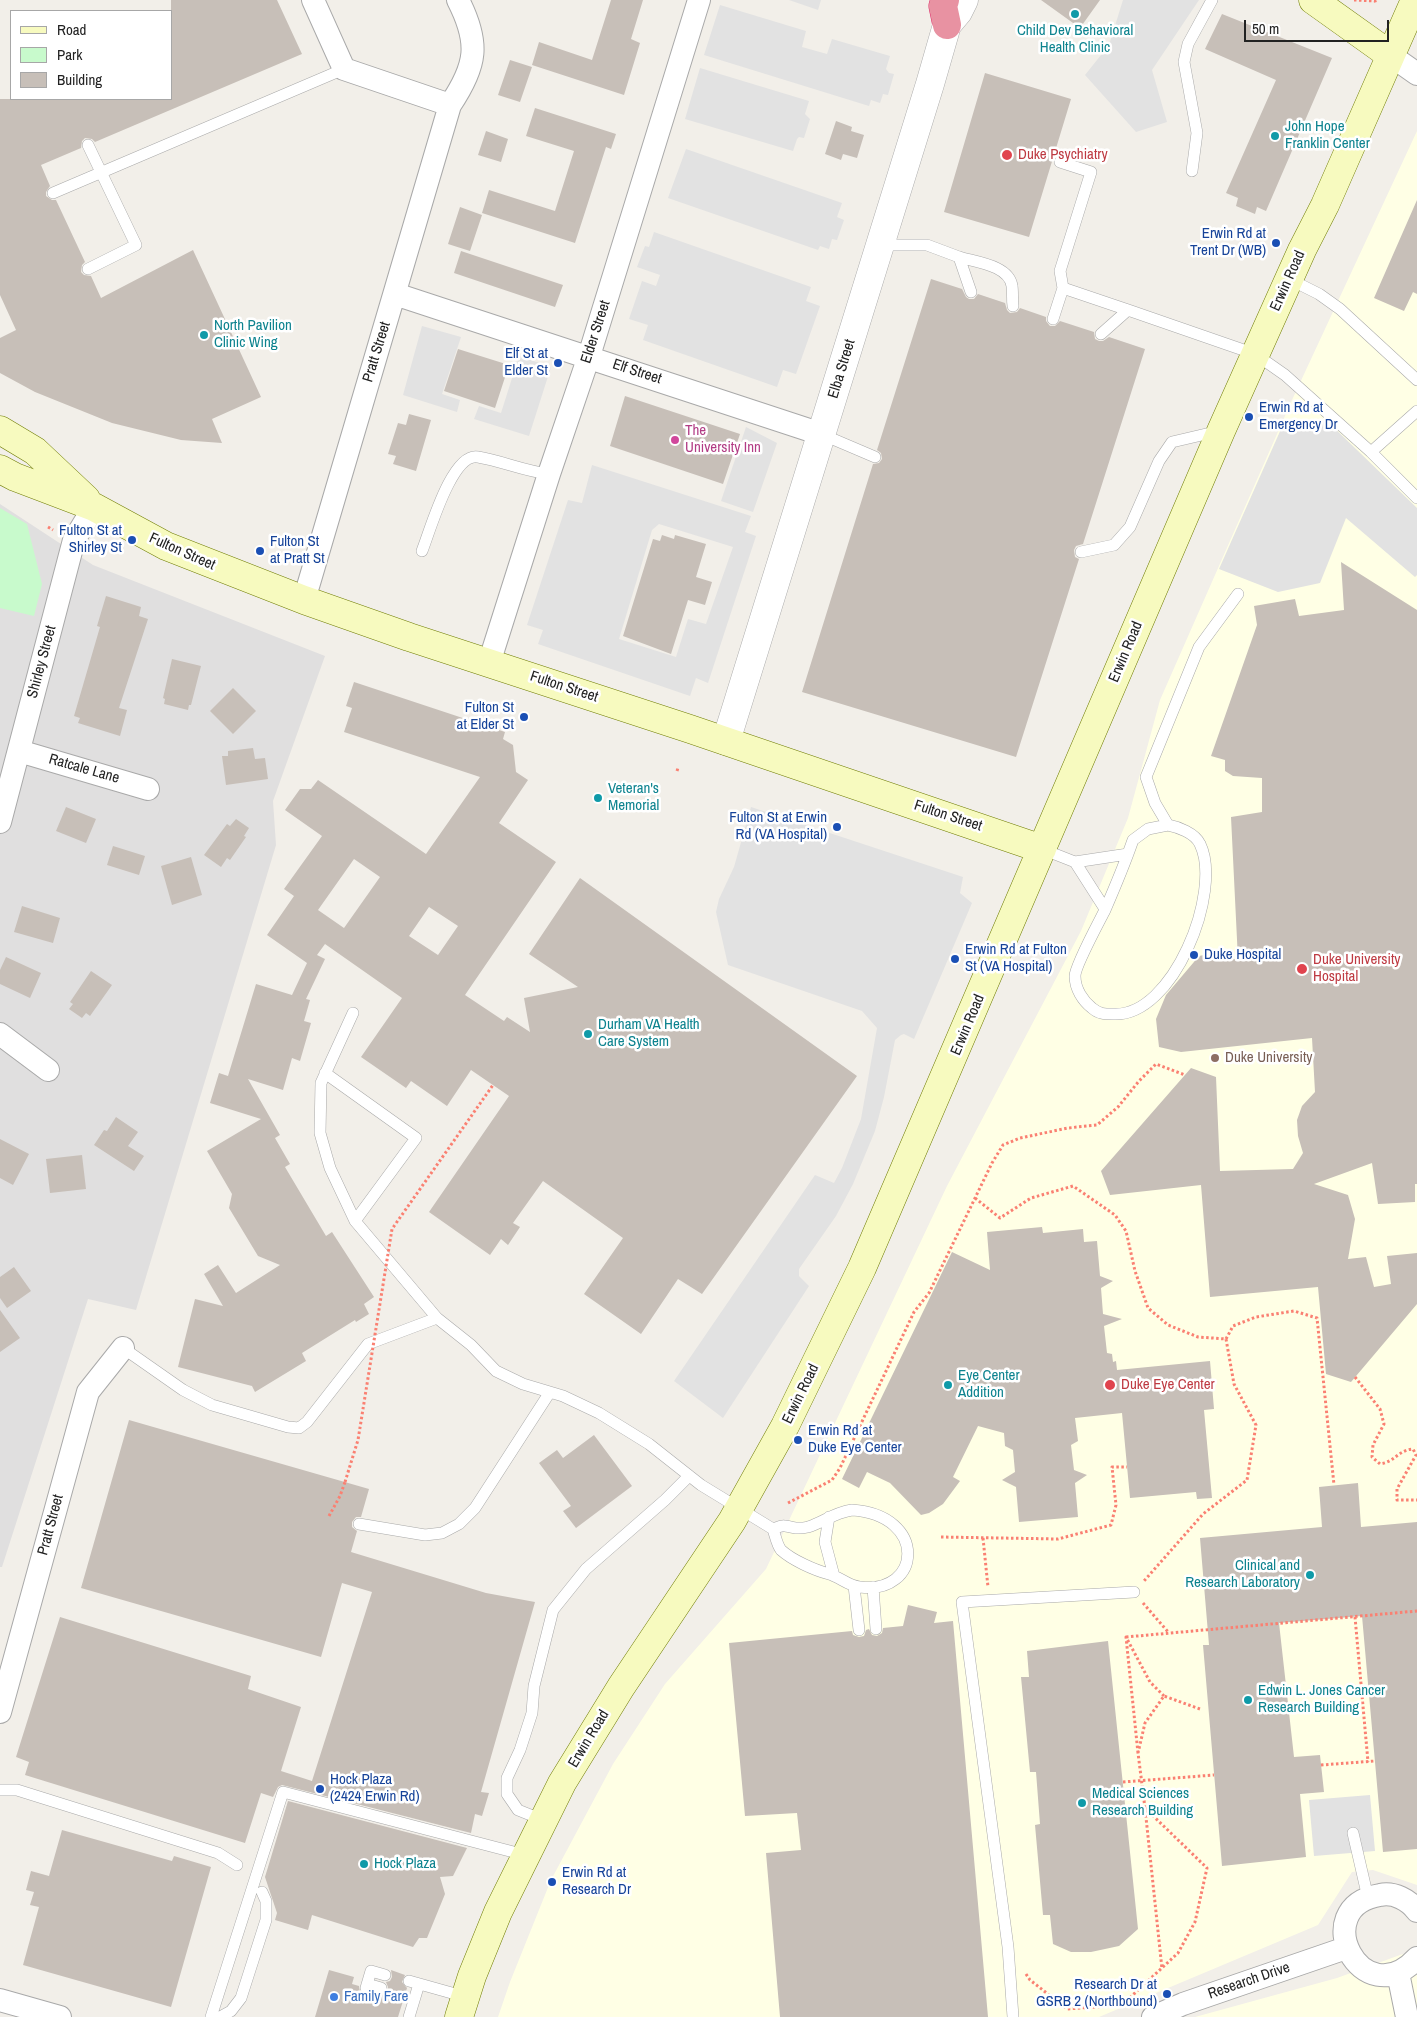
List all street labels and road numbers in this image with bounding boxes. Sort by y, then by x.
street label: Erwin Road [1267,248,1309,314]
street label: Elder Street [577,298,615,366]
street label: Pratt Street [359,320,395,384]
street label: Elba Street [824,337,860,401]
street label: Elf Street [610,356,664,388]
street label: Fulton Street [146,529,218,575]
street label: Erwin Road [1105,619,1147,685]
street label: Shirley Street [24,624,60,700]
street label: Fulton Street [528,668,600,706]
street label: Ratcale Lane [47,750,121,788]
street label: Fulton Street [912,797,984,835]
street label: Erwin Road [947,992,989,1058]
street label: Erwin Road [779,1361,823,1427]
street label: Pratt Street [34,1493,68,1557]
street label: Erwin Road [565,1707,613,1771]
street label: Research Drive [1206,1959,1292,2003]

